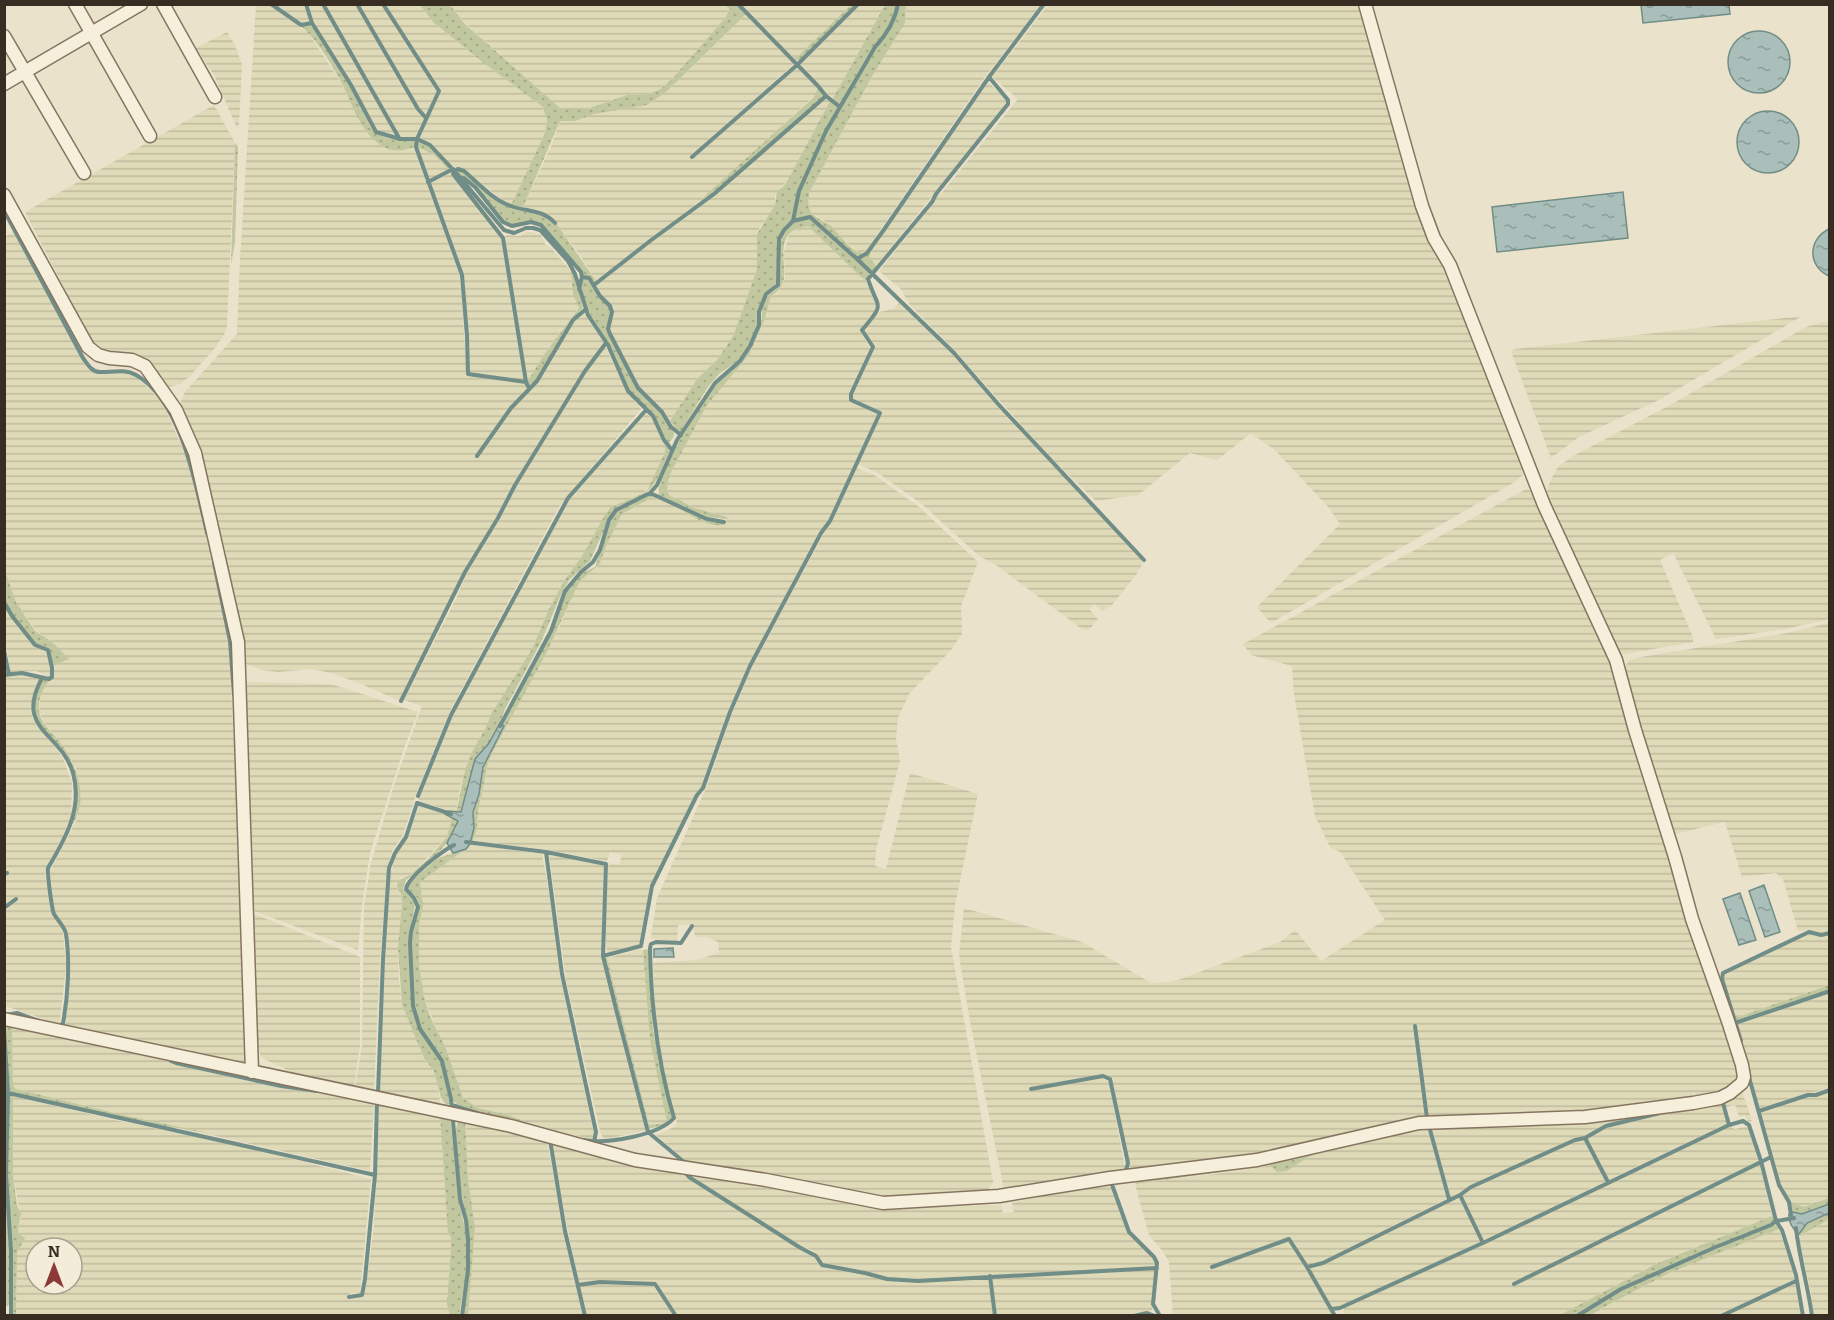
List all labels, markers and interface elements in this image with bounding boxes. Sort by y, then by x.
north arrow [24,1236,84,1296]
text: N [48,1242,60,1261]

